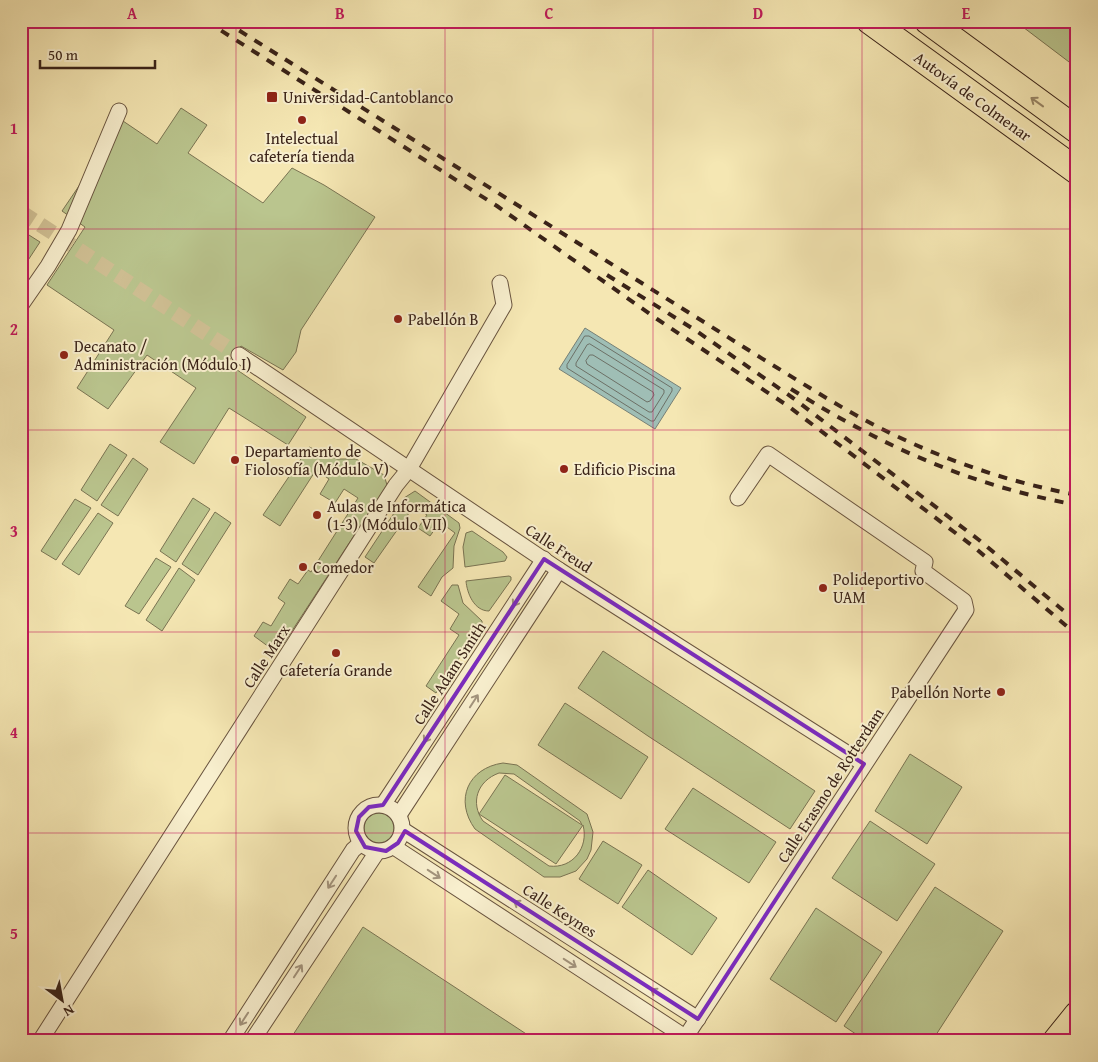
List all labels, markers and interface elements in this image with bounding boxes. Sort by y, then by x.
text: A [127,1,138,25]
text: B [335,1,345,25]
text: C [544,1,554,25]
text: D [753,1,763,25]
text: E [962,1,971,25]
scale bar [40,38,155,70]
text: 50 m [48,44,79,65]
street label: Autovía de Colmenar [909,45,1037,147]
place label: Universidad-Cantoblanco [283,85,453,109]
marker: Universidad-Cantoblanco [265,90,279,104]
one-way arrow [1030,97,1044,107]
marker: Intelectual cafetería tienda [296,114,308,126]
text: 1 [10,116,18,140]
place label: Intelectual cafetería tienda [249,126,355,168]
place label: Pabellón B [408,307,479,331]
marker: Pabellón B [392,313,404,325]
text: 2 [10,317,18,341]
place label: Decanato / Administración (Módulo I) [74,334,251,376]
marker: Decanato / Administración (Módulo I) [58,349,70,361]
place label: Departamento de Fiolosofía (Módulo V) [245,439,389,481]
marker: Departamento de Fiolosofía (Módulo V) [229,454,241,466]
place label: Edificio Piscina [574,457,676,481]
marker: Edificio Piscina [558,463,570,475]
place label: Aulas de Informática (1-3) (Módulo VII) [327,494,467,536]
marker: Aulas de Informática (1-3) (Módulo VII) [311,509,323,521]
street label: Calle Freud [521,517,597,579]
text: 3 [10,519,18,543]
place label: Comedor [313,555,374,579]
marker: Comedor [297,561,309,573]
place label: Polideportivo UAM [833,567,924,609]
marker: Polideportivo UAM [817,582,829,594]
one-way arrow [512,593,522,607]
street label: Calle Adam Smith [407,617,491,729]
street label: Calle Marx [236,619,296,693]
marker: Cafetería Grande [330,647,342,659]
place label: Cafetería Grande [280,658,392,682]
place label: Pabellón Norte [891,680,991,704]
marker: Pabellón Norte [995,686,1007,698]
one-way arrow [469,695,479,709]
street label: Calle Erasmo de Rotterdam [771,703,889,867]
text: 4 [10,720,18,744]
one-way arrow [423,729,433,743]
one-way arrow [427,869,441,879]
one-way arrow [327,875,337,889]
street label: Calle Keynes [518,877,602,943]
one-way arrow [513,900,527,910]
text: 5 [10,921,18,945]
one-way arrow [563,958,577,968]
one-way arrow [293,964,304,978]
north arrow [38,974,88,1024]
one-way arrow [650,988,664,998]
text: N [59,1000,78,1022]
one-way arrow [239,1011,249,1025]

